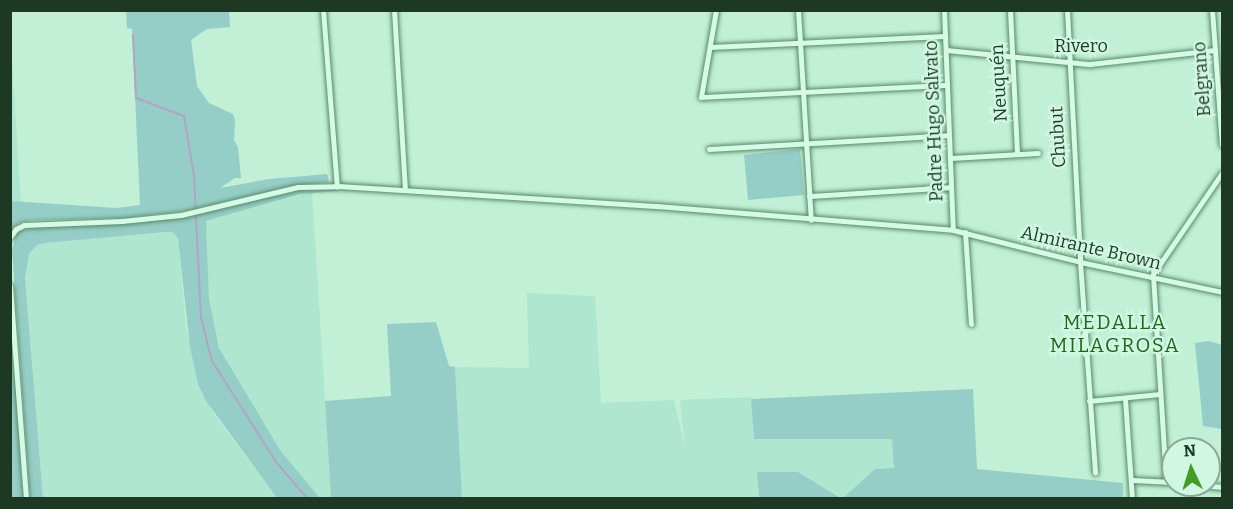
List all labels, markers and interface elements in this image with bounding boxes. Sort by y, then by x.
street label: Rivero [1054,35,1108,57]
street label: Padre Hugo Salvato [920,40,948,202]
street label: Belgrano [1189,41,1215,117]
street label: Neuquén [986,44,1012,122]
street label: Chubut [1046,106,1070,168]
street label: Almirante Brown [1019,221,1163,275]
district label: MEDALLA MILAGROSA [1050,311,1180,358]
north arrow [1161,437,1221,497]
text: N [1183,441,1197,460]

